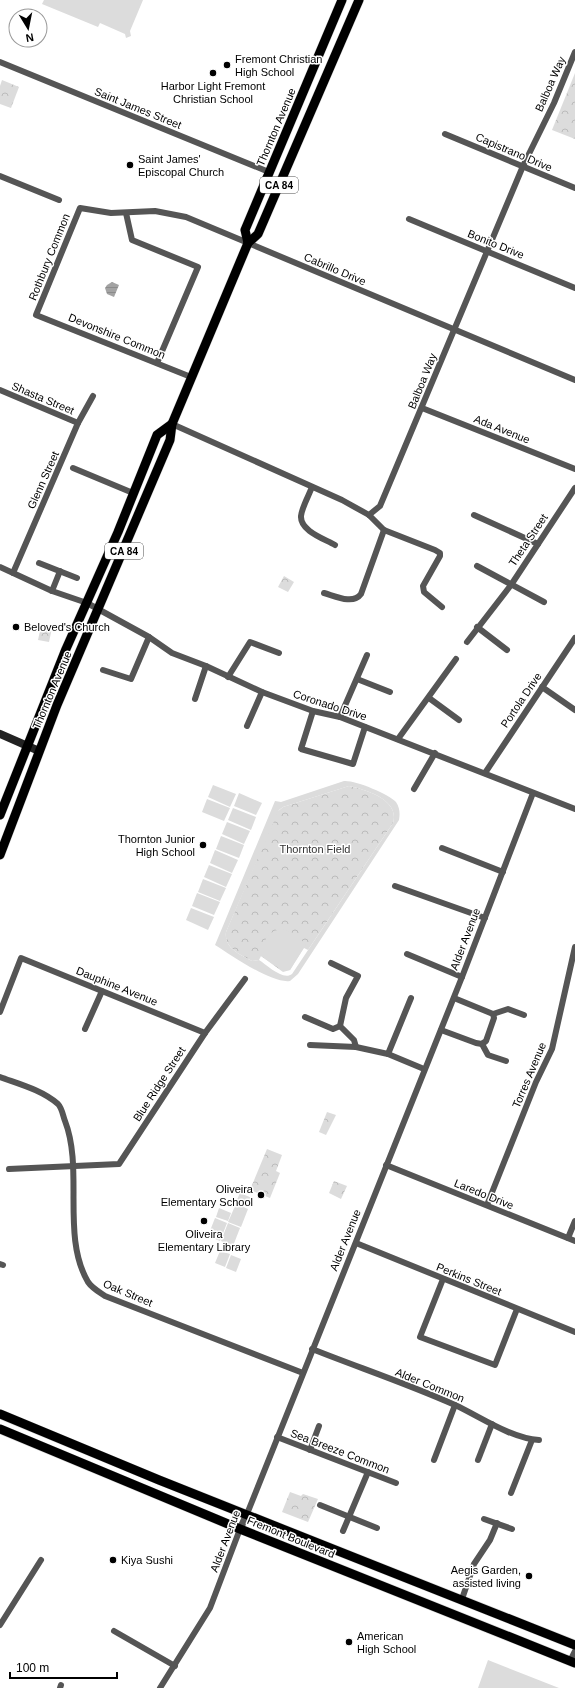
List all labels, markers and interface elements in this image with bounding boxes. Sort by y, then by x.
north arrow [8,8,48,48]
text: N [25,31,35,44]
place label: Fremont Christian High School [235,53,322,78]
street label: Balboa Way [533,54,568,113]
marker: Fremont Christian High School [222,60,232,70]
marker: Harbor Light Fremont Christian School [208,68,218,78]
place label: Harbor Light Fremont Christian School [161,80,265,105]
street label: Saint James Street [93,85,183,131]
street label: Thornton Avenue [254,86,298,168]
street label: Capistrano Drive [474,130,554,174]
place label: Saint James' Episcopal Church [138,153,224,178]
marker: Saint James' Episcopal Church [125,160,135,170]
road number: CA 84 [260,177,298,193]
street label: Rothbury Common [26,212,72,302]
street label: Bonito Drive [466,227,526,261]
street label: Cabrillo Drive [302,251,368,287]
street label: Devonshire Common [67,311,167,361]
street label: Balboa Way [405,351,439,411]
street label: Shasta Street [10,379,76,417]
street label: Ada Avenue [472,412,532,446]
street label: Glenn Street [25,449,61,511]
street label: Theta Street [506,512,550,568]
road number: CA 84 [105,543,143,559]
place label: Beloved's Church [24,621,110,633]
marker: Beloved's Church [11,622,21,632]
street label: Thornton Avenue [30,649,74,731]
street label: Portola Drive [498,670,544,730]
street label: Coronado Drive [292,687,368,723]
place label: Thornton Junior High School [118,833,195,858]
marker: Thornton Junior High School [198,840,208,850]
park label: Thornton Field [280,843,350,855]
street label: Alder Avenue [448,906,482,972]
street label: Dauphine Avenue [75,964,159,1008]
street label: Torres Avenue [510,1040,548,1110]
street label: Blue Ridge Street [130,1045,188,1123]
street label: Laredo Drive [453,1177,515,1211]
place label: Oliveira Elementary School [161,1183,254,1208]
marker: Oliveira Elementary School [256,1190,266,1200]
street label: Alder Avenue [327,1208,363,1272]
marker: Oliveira Elementary Library [199,1216,209,1226]
place label: Oliveira Elementary Library [158,1228,251,1253]
street label: Perkins Street [435,1260,503,1298]
street label: Oak Street [101,1277,155,1309]
street label: Alder Common [394,1366,466,1404]
street label: Sea Breeze Common [289,1427,391,1475]
street label: Alder Avenue [208,1508,242,1574]
street label: Fremont Boulevard [245,1514,337,1560]
place label: Kiya Sushi [121,1554,173,1566]
marker: Kiya Sushi [108,1555,118,1565]
place label: Aegis Garden, assisted living [451,1564,521,1589]
marker: Aegis Garden, assisted living [524,1571,534,1581]
place label: American High School [357,1630,416,1655]
marker: American High School [344,1637,354,1647]
scale bar [10,1654,117,1680]
text: 100 m [16,1661,49,1675]

